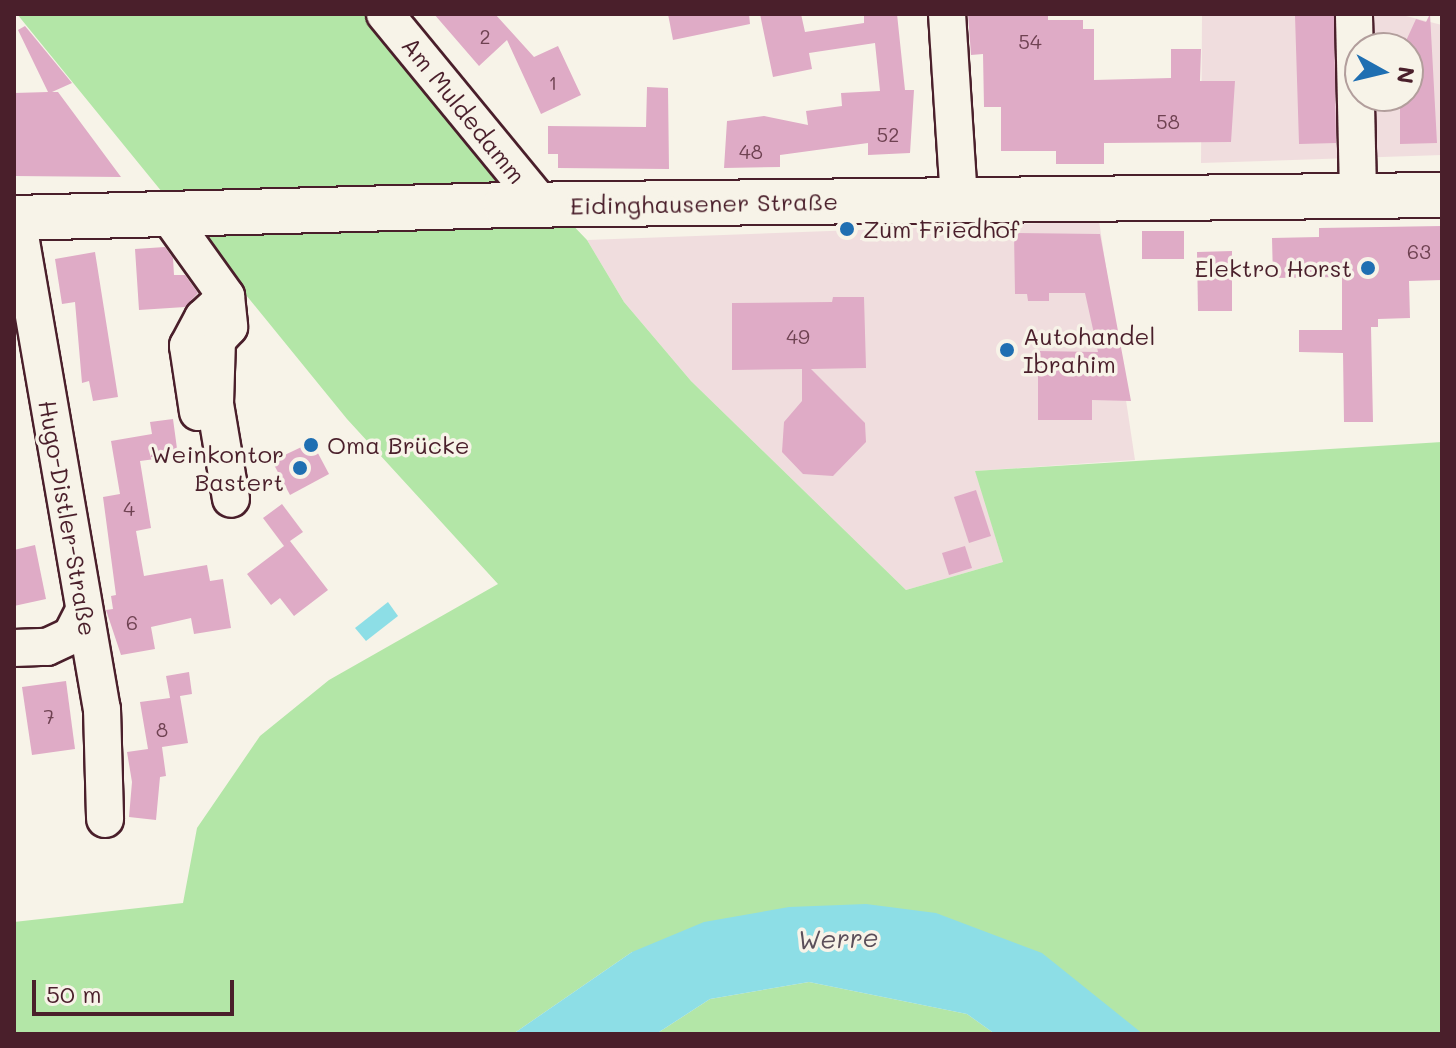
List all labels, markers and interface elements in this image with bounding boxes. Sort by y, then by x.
house number: 2 [479,24,491,48]
house number: 54 [1018,29,1042,53]
street label: Am Muldedamm [396,31,532,189]
north arrow [1344,32,1424,112]
text: N [1391,65,1422,85]
house number: 1 [549,70,557,94]
house number: 58 [1156,109,1180,133]
house number: 52 [877,122,899,146]
house number: 48 [739,139,763,163]
street label: Eidinghausener Straße [570,186,838,220]
place label: Zum Friedhof [863,215,1019,243]
marker: Zum Friedhof [838,220,856,238]
house number: 63 [1407,239,1431,263]
place label: Elektro Horst [1194,254,1352,282]
marker: Elektro Horst [1359,259,1377,277]
place label: Autohandel Ibrahim [1023,322,1155,378]
house number: 49 [786,324,810,348]
marker: Autohandel Ibrahim [998,341,1016,359]
street label: Hugo-Distler-Straße [33,398,103,638]
place label: Oma Brücke [327,431,470,459]
marker: Oma Brücke [302,436,320,454]
place label: Weinkontor Bastert [150,440,284,496]
marker: Weinkontor Bastert [291,459,309,477]
house number: 4 [123,496,135,520]
house number: 6 [126,610,138,634]
house number: 7 [43,704,55,728]
house number: 8 [156,717,168,741]
water label: Werre [797,922,879,956]
scale bar [36,964,238,1014]
text: 50 m [46,978,102,1009]

